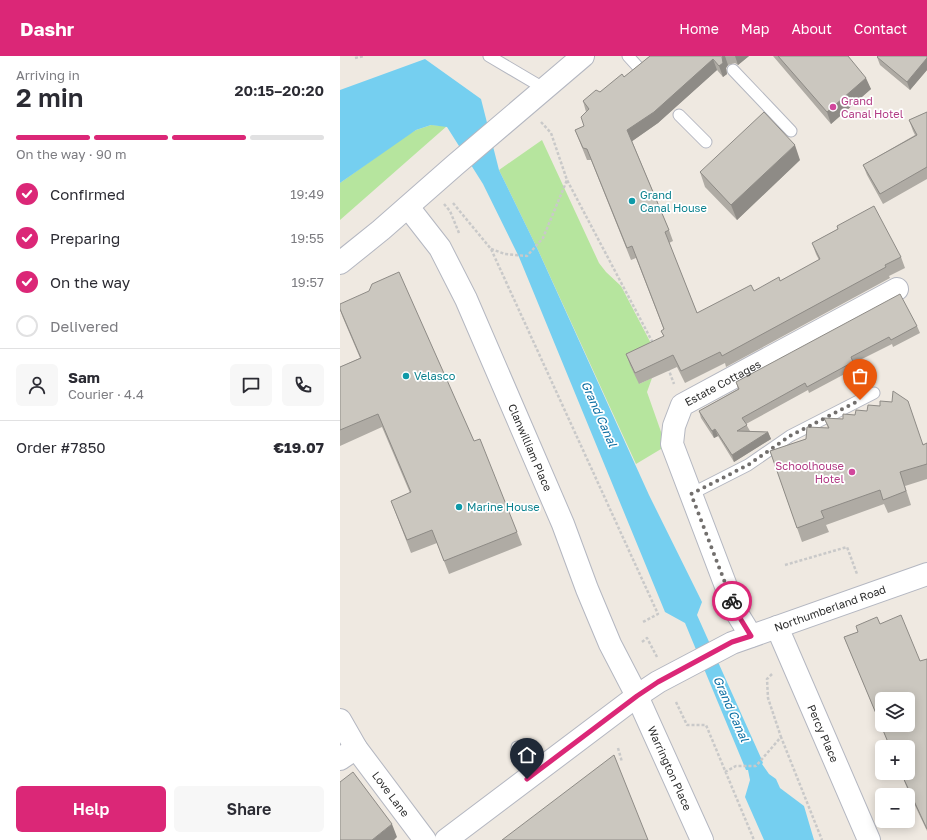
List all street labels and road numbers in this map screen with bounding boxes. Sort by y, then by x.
street label: Estate Cottages [682,357,763,408]
street label: Clanwilliam Place [506,402,555,493]
street label: Northumberland Road [772,582,887,634]
street label: Percy Place [805,702,842,764]
street label: Warrington Place [645,724,695,812]
street label: Love Lane [370,769,412,819]

